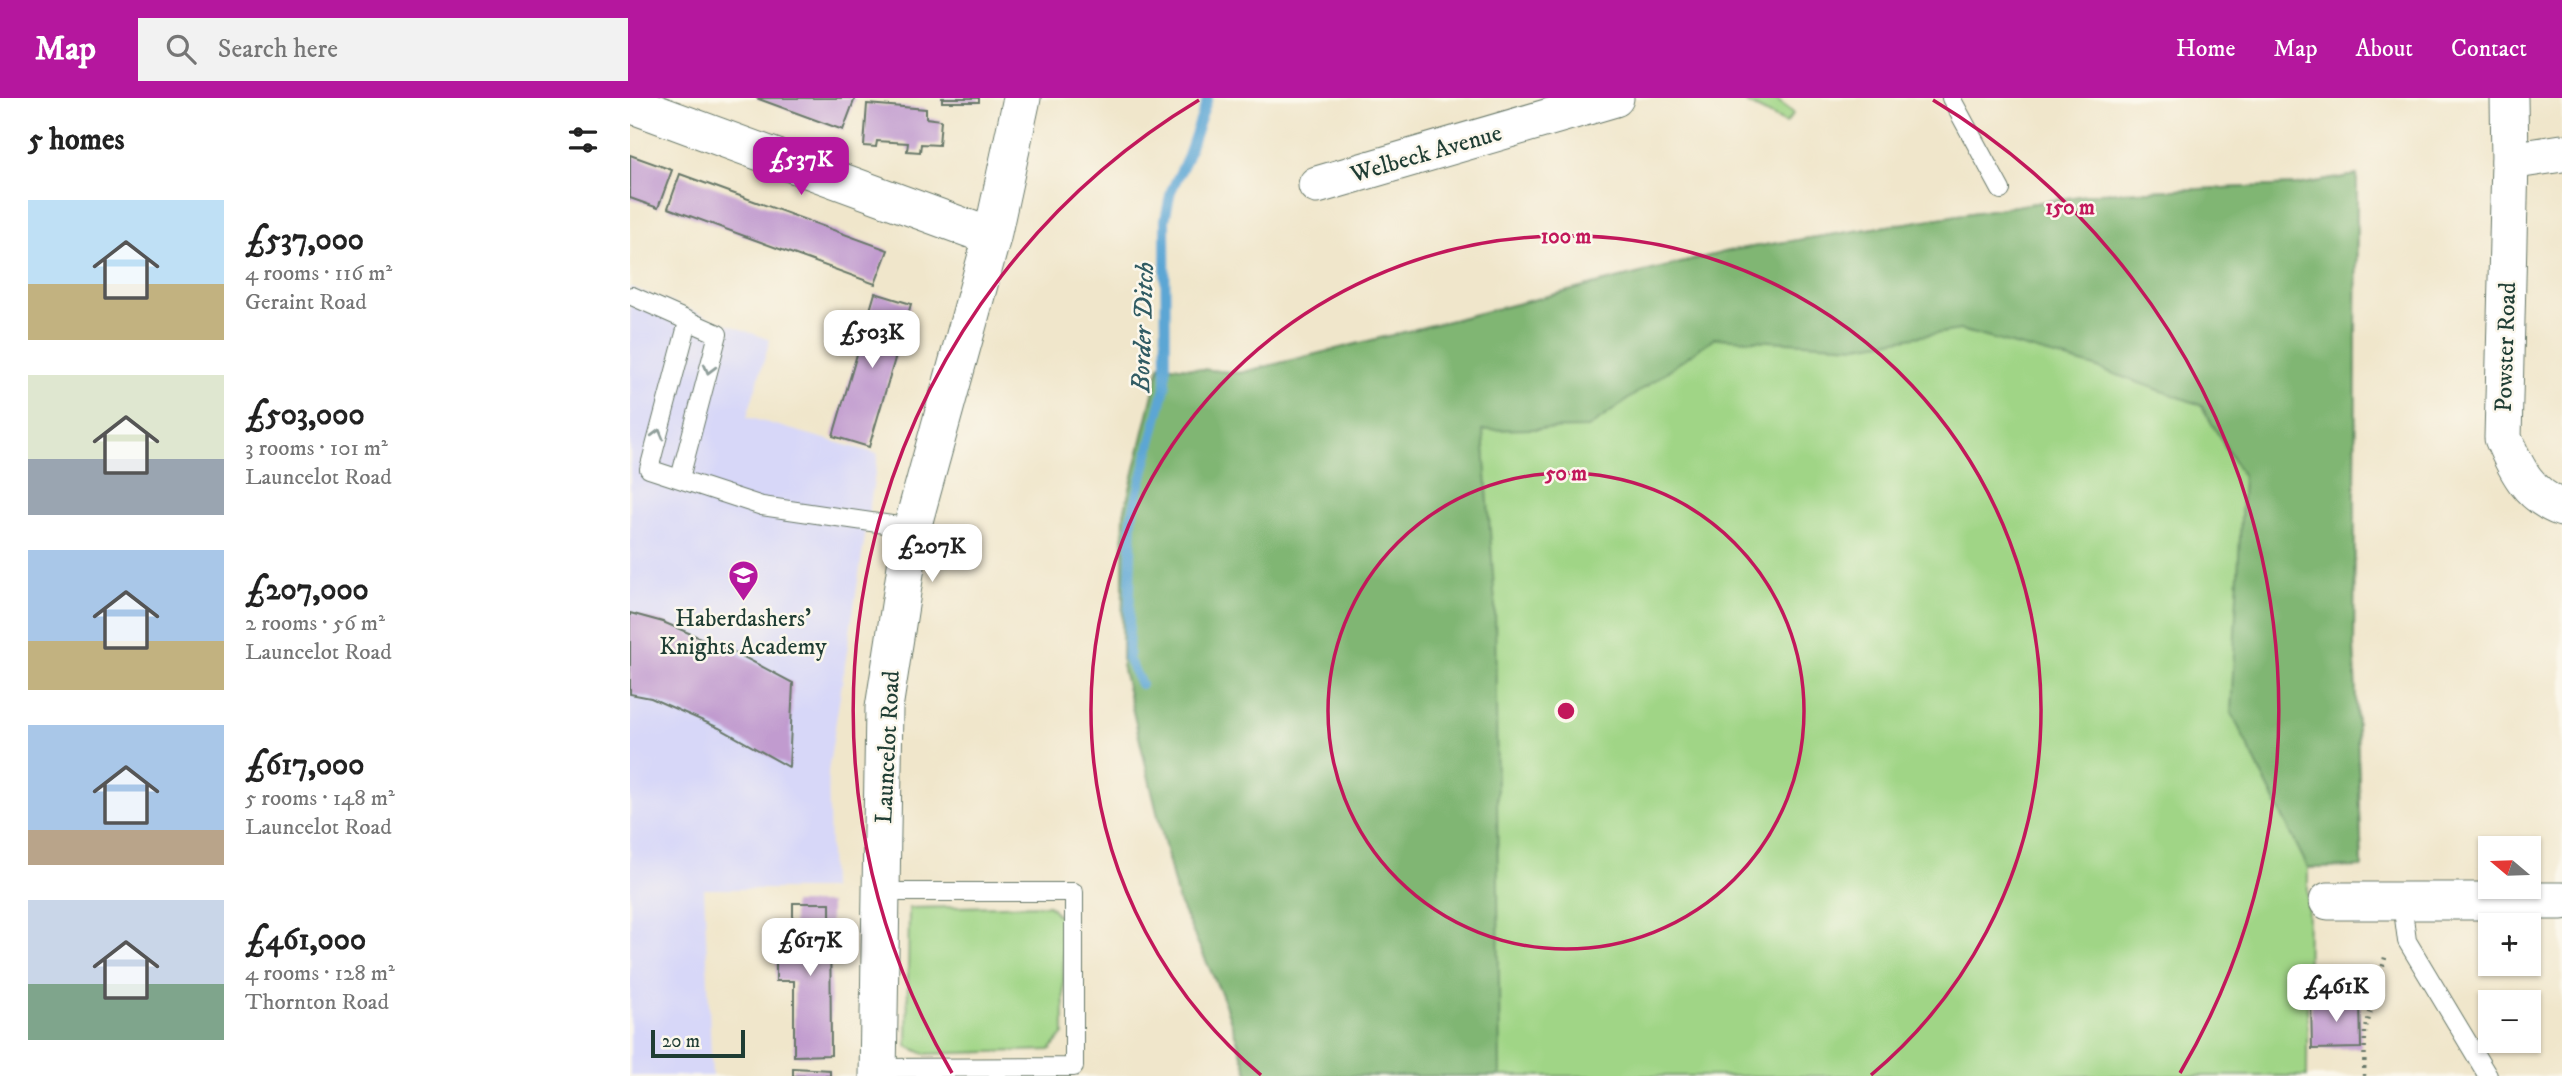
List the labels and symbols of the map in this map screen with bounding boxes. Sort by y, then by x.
street label: Welbeck Avenue [1346,118,1505,190]
pin: £537K [752,138,850,197]
text: 150 m [2045,195,2095,221]
text: 100 m [1541,224,1591,250]
water label: Border Ditch [1125,261,1162,394]
street label: Powster Road [2489,282,2523,412]
pin: £503K [823,310,921,370]
one-way arrow [703,363,717,375]
one-way arrow [650,429,664,441]
text: 50 m [1544,461,1587,487]
pin: £207K [883,524,981,584]
school or university icon: Haberdashers' Knights Academy [726,559,760,603]
place label: Haberdashers' Knights Academy [659,604,827,662]
street label: Launcelot Road [869,670,907,824]
centre of rings [1554,699,1578,723]
north arrow [2478,836,2541,900]
pin: £617K [761,918,859,978]
pin: £461K [2287,964,2385,1024]
scale bar [651,1027,746,1059]

